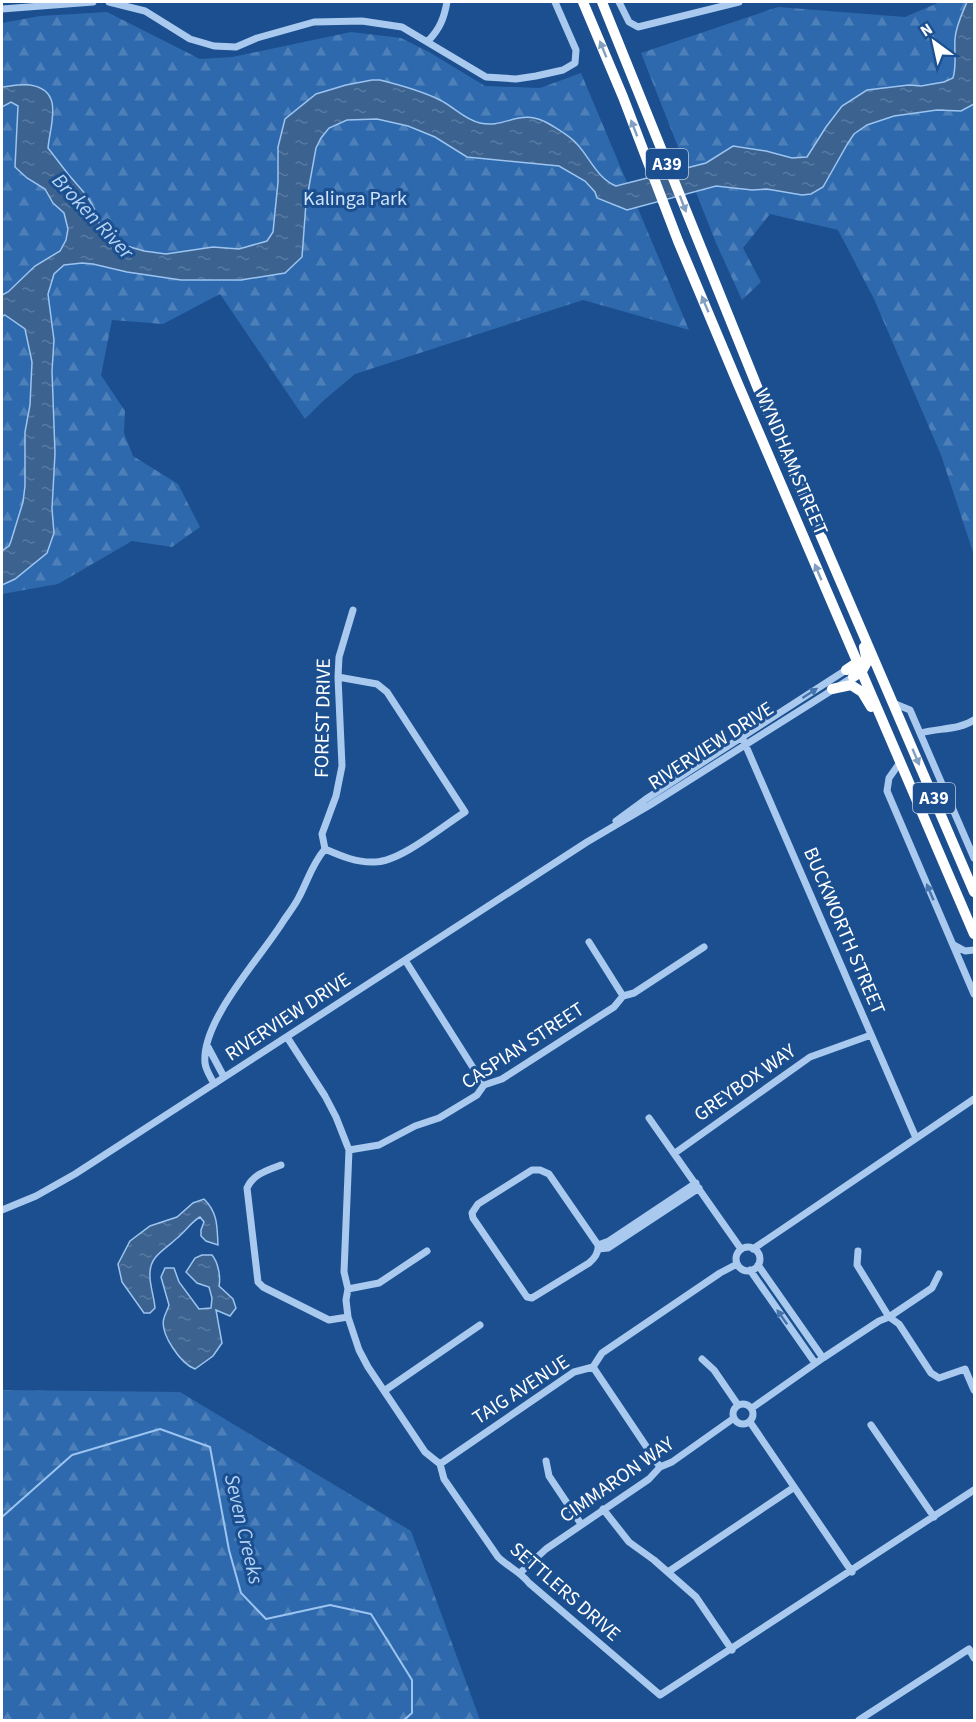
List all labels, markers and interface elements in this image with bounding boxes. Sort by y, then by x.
north arrow [904,12,964,72]
text: N [916,18,937,42]
one-way arrow [598,40,607,58]
one-way arrow [629,119,639,137]
road number: A39 [646,149,688,179]
water label: Broken River [45,166,141,266]
park label: Kalinga Park [303,185,407,213]
one-way arrow [678,196,688,214]
one-way arrow [700,294,710,312]
street label: WYNDHAM STREET [747,384,835,540]
one-way arrow [813,563,822,581]
street label: FOREST DRIVE [308,658,338,778]
one-way arrow [802,688,818,699]
street label: RIVERVIEW DRIVE [643,695,779,797]
one-way arrow [912,749,921,766]
road number: A39 [913,783,955,813]
street label: BUCKWORTH STREET [796,843,892,1019]
one-way arrow [925,882,935,900]
street label: RIVERVIEW DRIVE [220,966,356,1068]
street label: CASPIAN STREET [456,996,590,1096]
street label: GREYBOX WAY [688,1037,802,1128]
one-way arrow [776,1309,788,1325]
street label: TAIG AVENUE [467,1348,575,1432]
street label: CIMMARON WAY [554,1430,680,1530]
water label: Seven Creeks [217,1471,271,1587]
street label: SETTLERS DRIVE [504,1536,626,1648]

